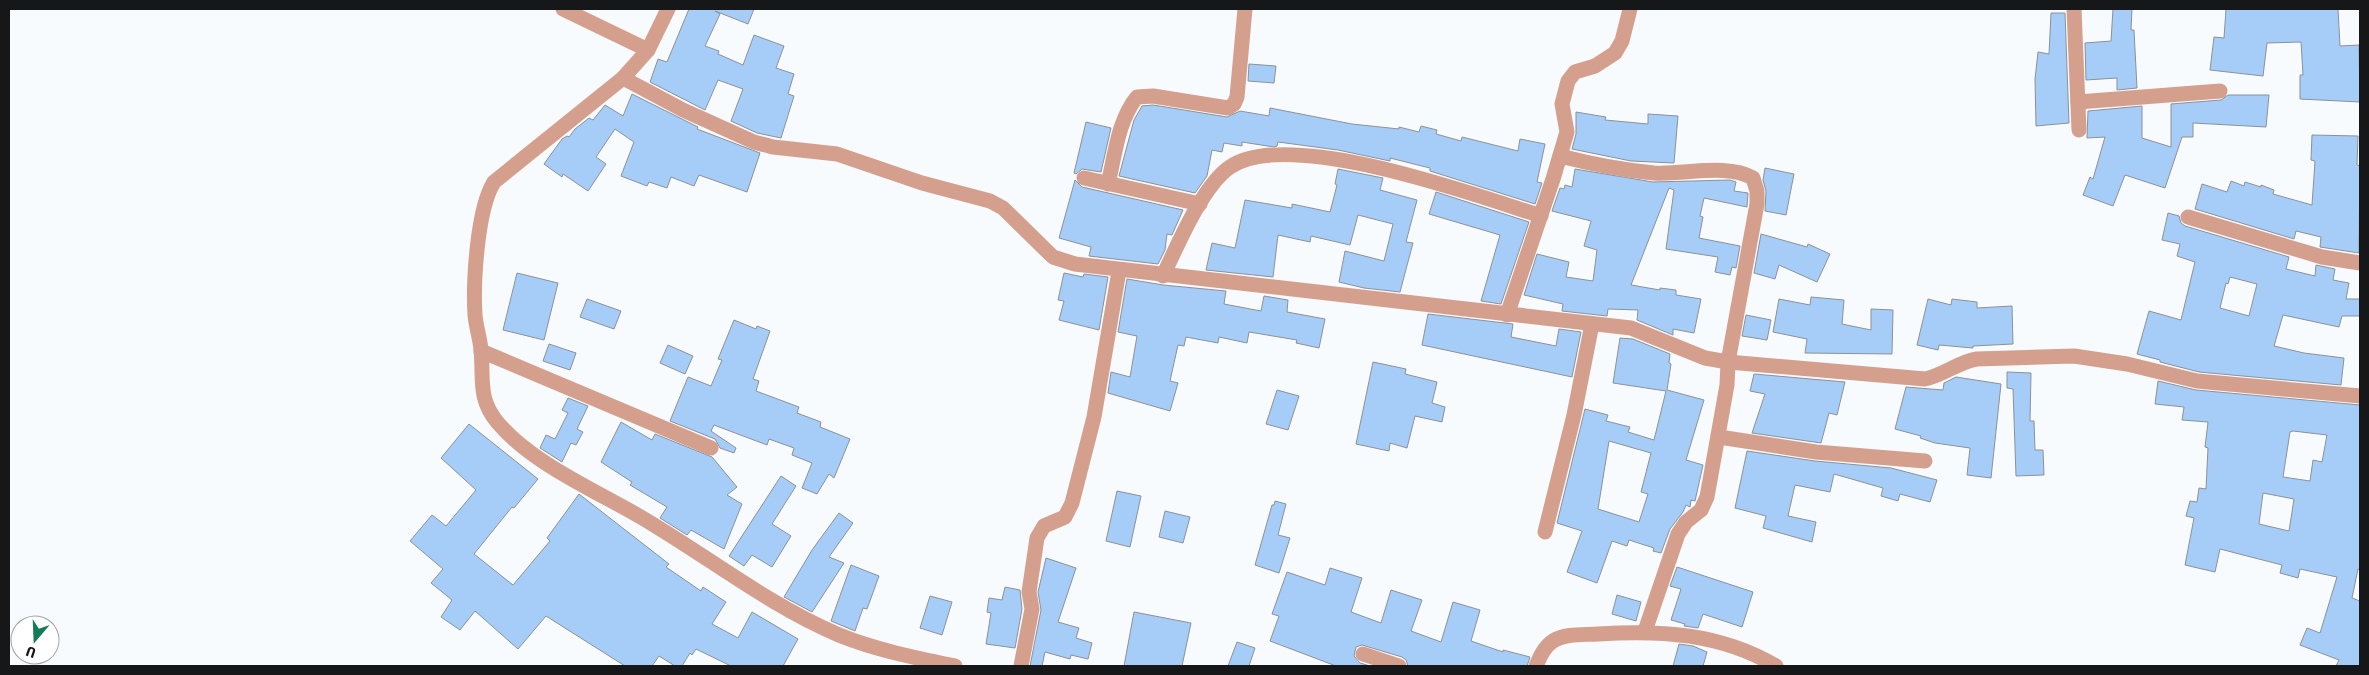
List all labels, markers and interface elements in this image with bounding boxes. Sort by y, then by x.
north arrow [10,615,60,665]
text: U [24,642,38,661]

